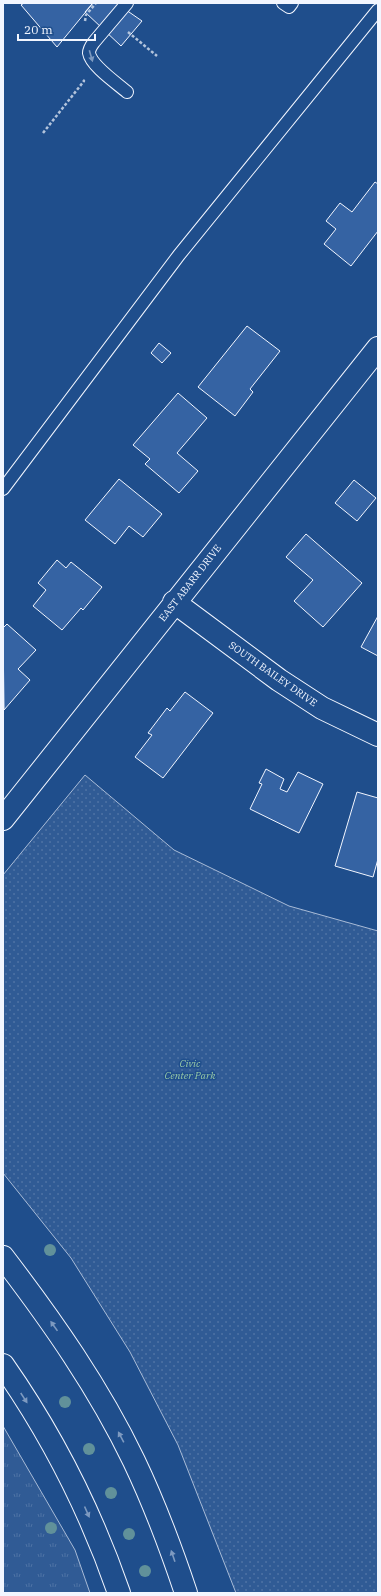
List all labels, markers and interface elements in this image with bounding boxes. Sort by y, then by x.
scale bar [18,16,95,42]
text: 20 m [24,22,53,37]
one-way arrow [89,50,95,63]
street label: EAST ABARR DRIVE [156,542,224,624]
street label: SOUTH BAILEY DRIVE [226,639,320,709]
park label: Civic Center Park [164,1057,216,1082]
one-way arrow [50,1321,58,1332]
one-way arrow [20,1393,28,1403]
one-way arrow [118,1431,125,1443]
one-way arrow [84,1506,90,1517]
one-way arrow [170,1550,176,1562]

